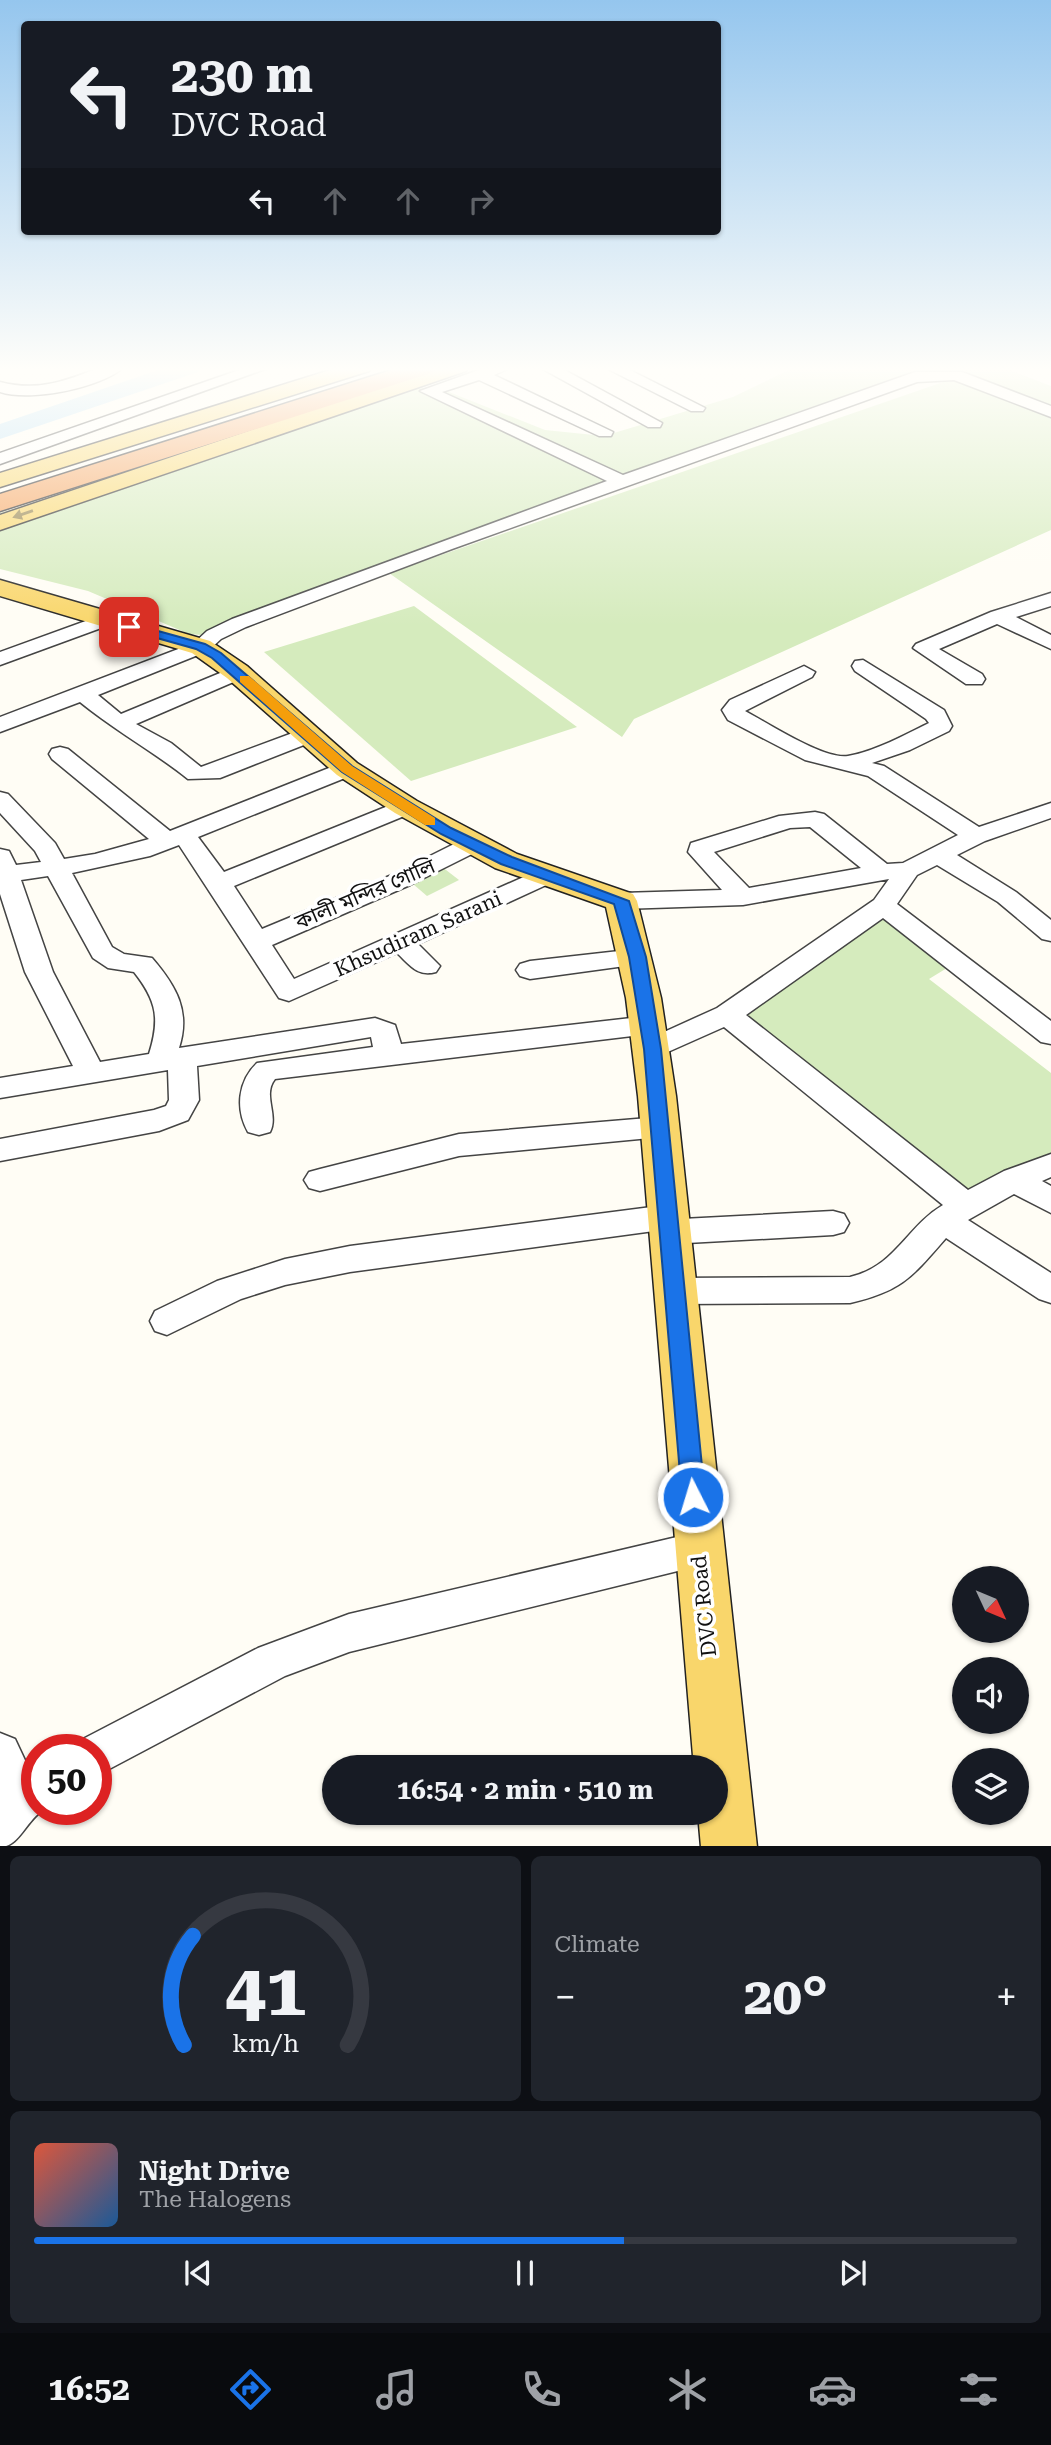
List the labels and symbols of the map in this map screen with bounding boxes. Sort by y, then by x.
one-way arrow [13,509,34,520]
pin [99,597,159,657]
street label: কালী মন্দির গোলি [290,853,439,935]
street label: Khsudiram Sarani [331,886,506,982]
position arrow [656,1460,730,1534]
street label: DVC Road [687,1553,721,1658]
north arrow [952,1566,1029,1643]
speed limit sign: 50 [21,1734,112,1825]

